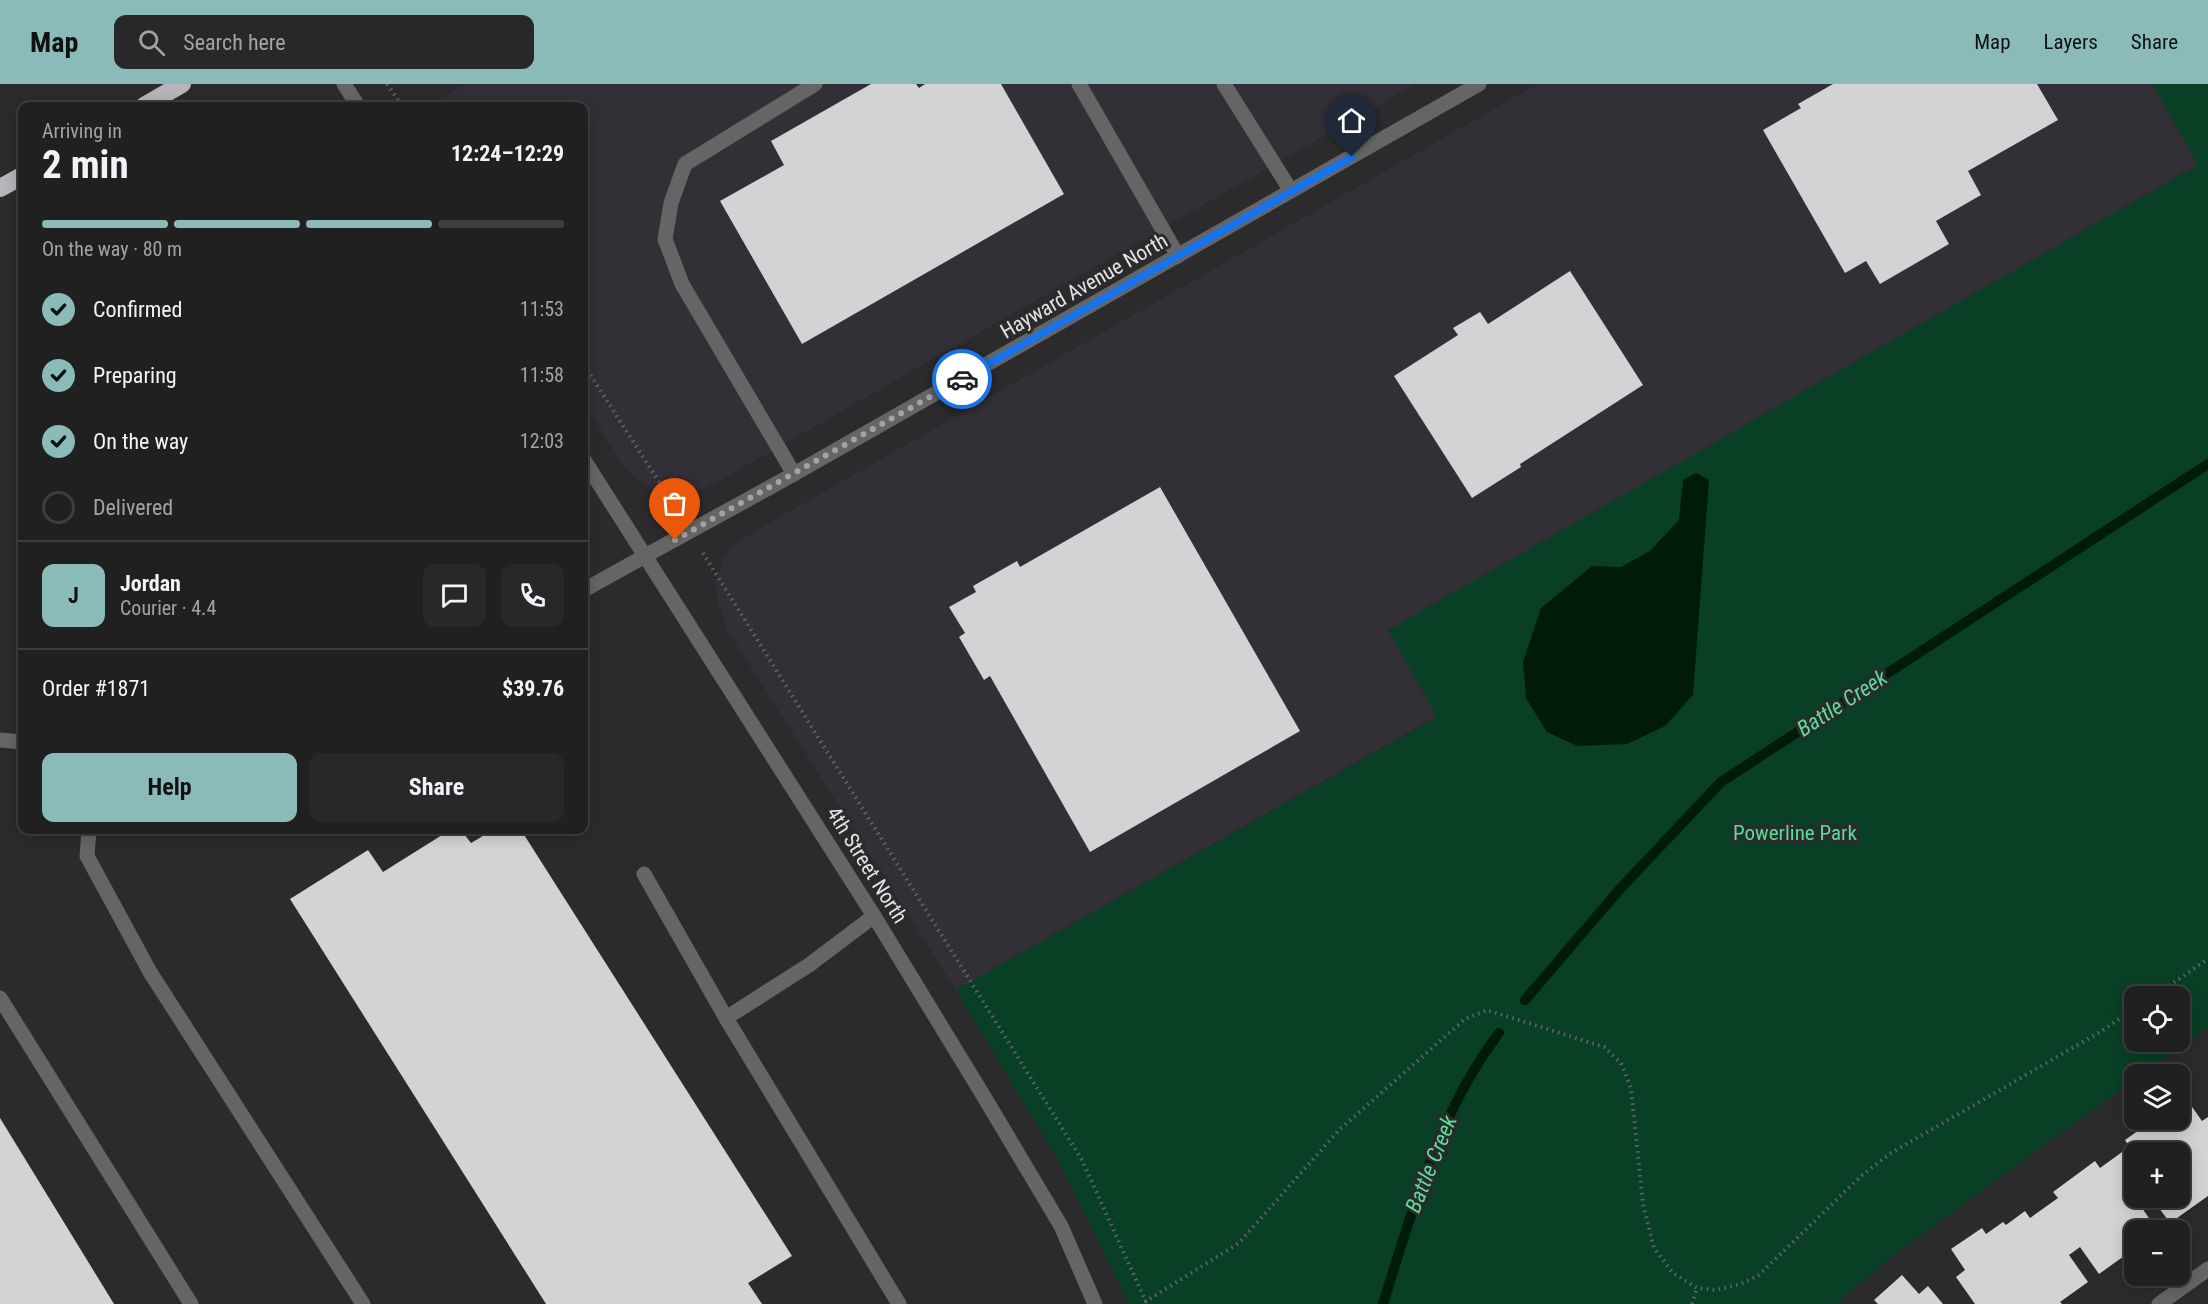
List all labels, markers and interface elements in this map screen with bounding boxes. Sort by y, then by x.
search box [114,15,534,69]
text: Map [30,26,78,59]
icon: search [135,26,168,59]
text: Search here [183,30,286,55]
text: Map [1974,30,2011,54]
text: Layers [2044,30,2098,54]
text: Share [2131,30,2178,54]
pin [1326,95,1377,157]
icon: home [1335,104,1368,137]
text: Arriving in [42,119,122,143]
text: 12:24–12:29 [451,141,564,166]
text: 2 min [42,142,129,188]
street label: Hayward Avenue North [996,228,1172,344]
text: On the way · 80 m [42,237,182,261]
icon: check [42,293,75,326]
text: Confirmed [93,297,182,322]
text: 11:53 [520,297,564,321]
courier [932,349,992,409]
icon: check [42,359,75,392]
text: Preparing [93,363,177,388]
text: 11:58 [520,363,564,387]
icon: car [946,363,979,396]
icon: check [42,425,75,458]
text: On the way [93,429,188,454]
text: 12:03 [520,429,564,453]
pin [649,478,700,540]
icon: bag [658,487,691,520]
text: Delivered [93,495,173,520]
button: chat [423,564,486,627]
button: phone [501,564,564,627]
text: Jordan [120,571,181,596]
text: J [68,583,79,608]
text: Courier · 4.4 [120,596,216,620]
water label: Battle Creek [1792,664,1892,741]
text: Order #1871 [42,676,150,701]
text: $39.76 [502,676,564,701]
button: Help [42,753,297,822]
button: Share [309,753,564,822]
street label: 4th Street North [822,803,912,927]
park label: Powerline Park [1733,821,1857,845]
map controls [2124,986,2190,1286]
button: locate [2124,986,2190,1052]
button: layers [2124,1064,2190,1130]
water label: Battle Creek [1400,1111,1462,1216]
button: + [2124,1142,2190,1208]
button: − [2124,1220,2190,1286]

